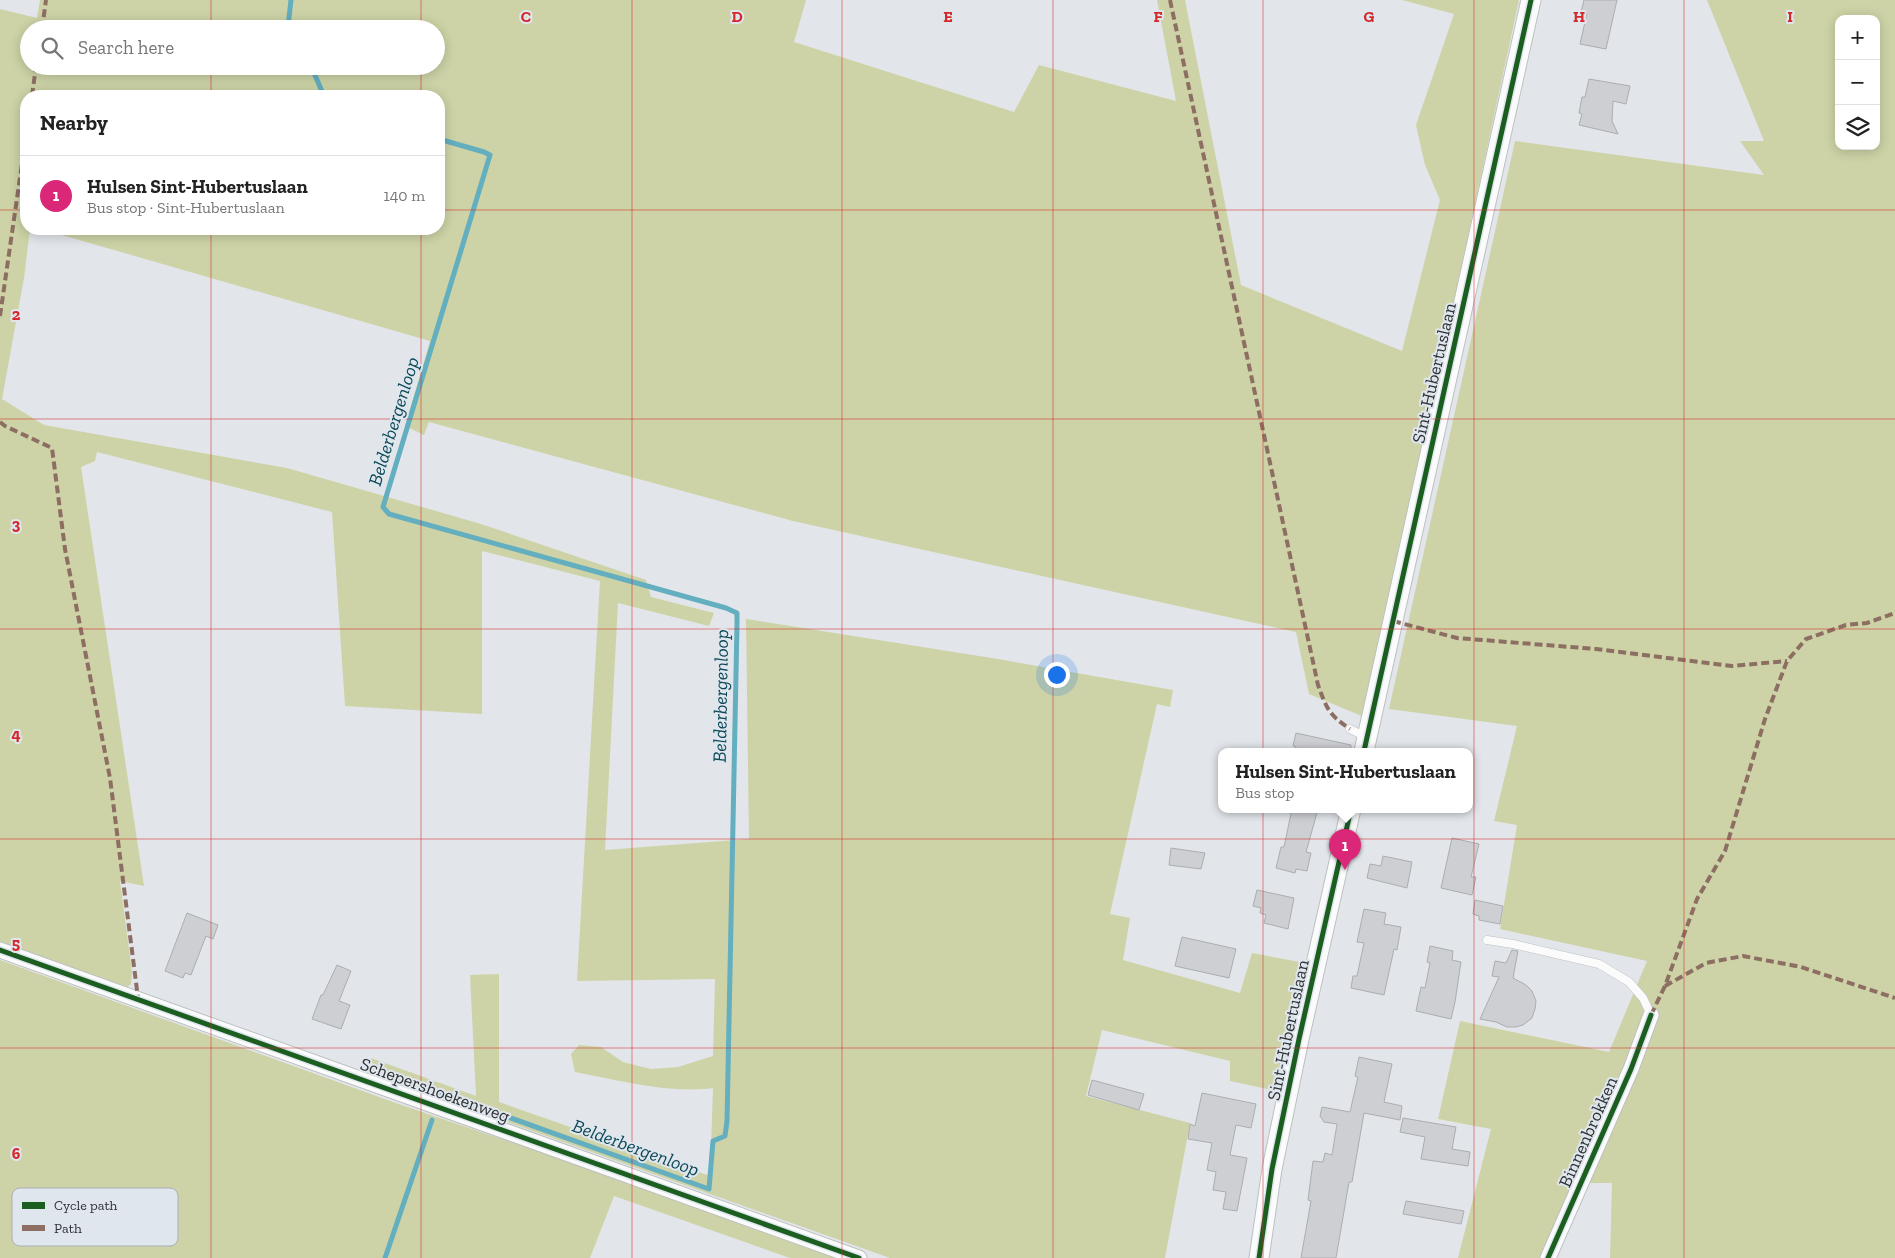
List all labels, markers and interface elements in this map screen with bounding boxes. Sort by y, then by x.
text: C [521,7,531,26]
text: D [731,7,743,26]
text: E [943,7,953,26]
text: F [1153,7,1163,26]
text: G [1364,7,1375,26]
text: H [1573,7,1585,26]
text: I [1787,7,1793,26]
map controls [1835,15,1880,150]
button: + [1835,15,1880,60]
search box [20,20,445,75]
icon: search [38,34,66,62]
text: Search here [78,36,174,59]
button: − [1835,60,1880,105]
button: layers [1835,105,1880,150]
text: Nearby [40,110,108,135]
text: Hulsen Sint-Hubertuslaan [87,175,308,198]
text: 1 [53,186,59,205]
text: 140 m [384,186,425,205]
text: Bus stop · Sint-Hubertuslaan [87,198,285,217]
street label: Sint-Hubertuslaan [1407,300,1461,445]
text: 2 [12,305,21,324]
water label: Belderbergenloop [363,354,424,488]
text: 3 [12,515,21,534]
water label: Belderbergenloop [708,629,733,763]
your location [1044,662,1070,688]
text: 4 [11,725,21,744]
popup [1218,748,1473,813]
text: Hulsen Sint-Hubertuslaan [1235,760,1456,783]
text: Bus stop [1235,783,1294,802]
pin: 1 [1329,829,1361,870]
text: 5 [12,934,20,953]
street label: Sint-Hubertuslaan [1262,957,1314,1102]
street label: Schepershoekenweg [357,1053,513,1127]
street label: Binnenbrokken [1554,1073,1623,1191]
water label: Belderbergenloop [569,1114,703,1181]
text: 6 [12,1144,21,1163]
legend [12,1188,178,1246]
text: Cycle path [54,1197,118,1214]
text: Path [54,1220,82,1237]

